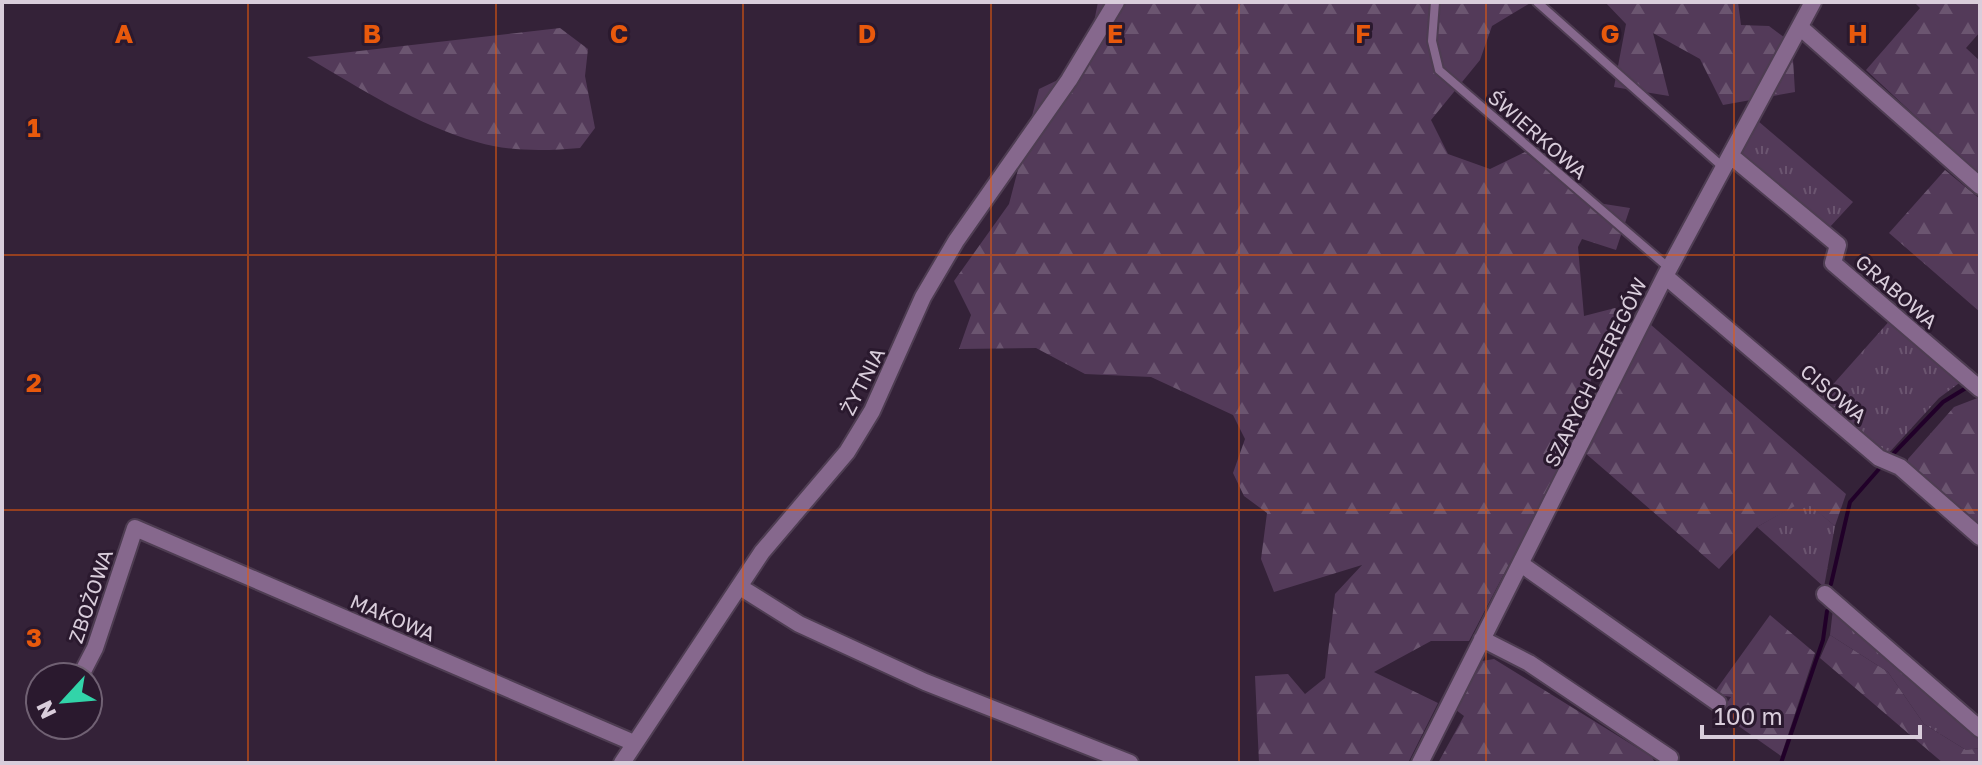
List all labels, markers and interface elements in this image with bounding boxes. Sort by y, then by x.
text: A [115,18,134,49]
text: B [363,18,381,49]
text: C [610,18,628,49]
text: D [858,18,876,49]
text: E [1107,18,1123,49]
text: F [1355,18,1371,49]
text: G [1600,18,1620,49]
text: H [1848,18,1868,49]
street label: ŚWIERKOWA [1484,85,1592,183]
text: 1 [27,112,41,143]
street label: GRABOWA [1851,249,1943,333]
street label: SZARYCH SZEREGÓW [1539,274,1651,470]
street label: ŻYTNIA [835,343,889,419]
street label: CISOWA [1796,359,1872,427]
text: 2 [26,367,42,398]
street label: ZBOŻOWA [63,546,117,646]
street label: MAKOWA [347,588,439,646]
text: 3 [26,622,42,653]
north arrow [24,661,104,741]
scale bar [1702,689,1920,739]
text: N [30,697,61,723]
text: 100 m [1714,701,1783,730]

